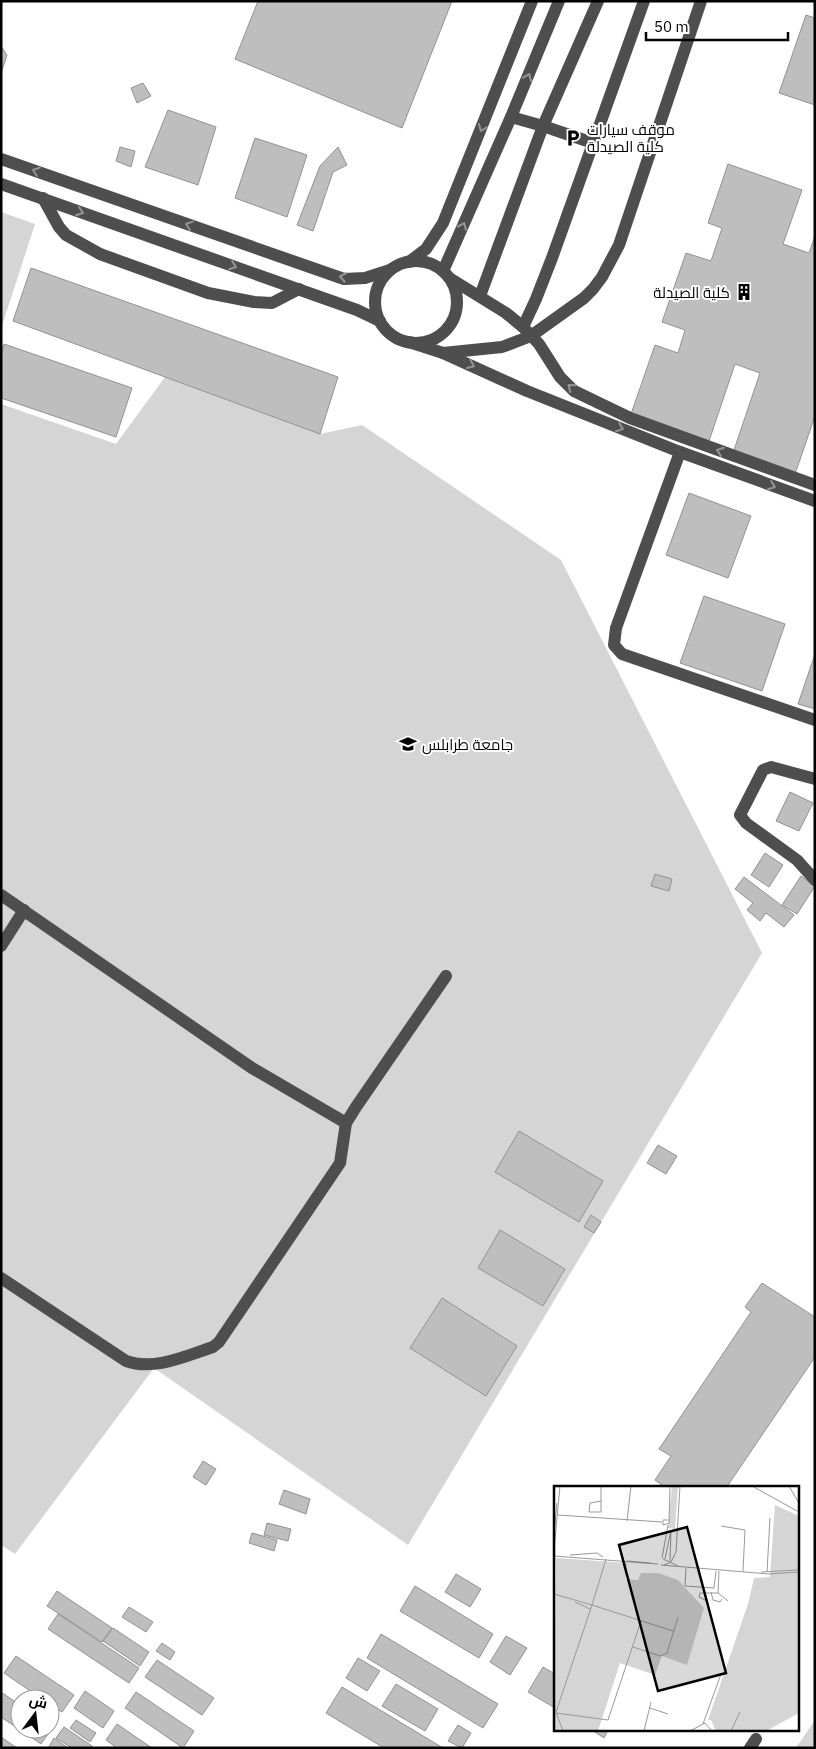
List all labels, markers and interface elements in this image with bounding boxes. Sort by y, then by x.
scale bar [646,10,788,42]
text: 50 m [654,17,689,36]
one-way arrow [521,73,532,82]
place label: موقف سيارات كلية الصيدلة [587,120,675,156]
one-way arrow [478,123,488,132]
parking icon: موقف سيارات كلية الصيدلة [563,128,583,148]
one-way arrow [32,167,40,177]
one-way arrow [75,206,84,216]
one-way arrow [185,221,194,231]
one-way arrow [456,222,467,231]
one-way arrow [229,260,237,270]
one-way arrow [338,272,347,282]
building icon: كلية الصيدلة [734,282,754,302]
place label: كلية الصيدلة [653,283,730,302]
one-way arrow [466,359,475,370]
one-way arrow [568,384,577,392]
one-way arrow [616,422,624,432]
one-way arrow [716,447,724,457]
one-way arrow [767,480,776,490]
school or university icon: جامعة طرابلس [398,734,418,754]
place label: جامعة طرابلس [422,735,513,755]
inset map [554,1486,798,1732]
north arrow [10,1689,60,1739]
text: ش [27,1690,49,1712]

